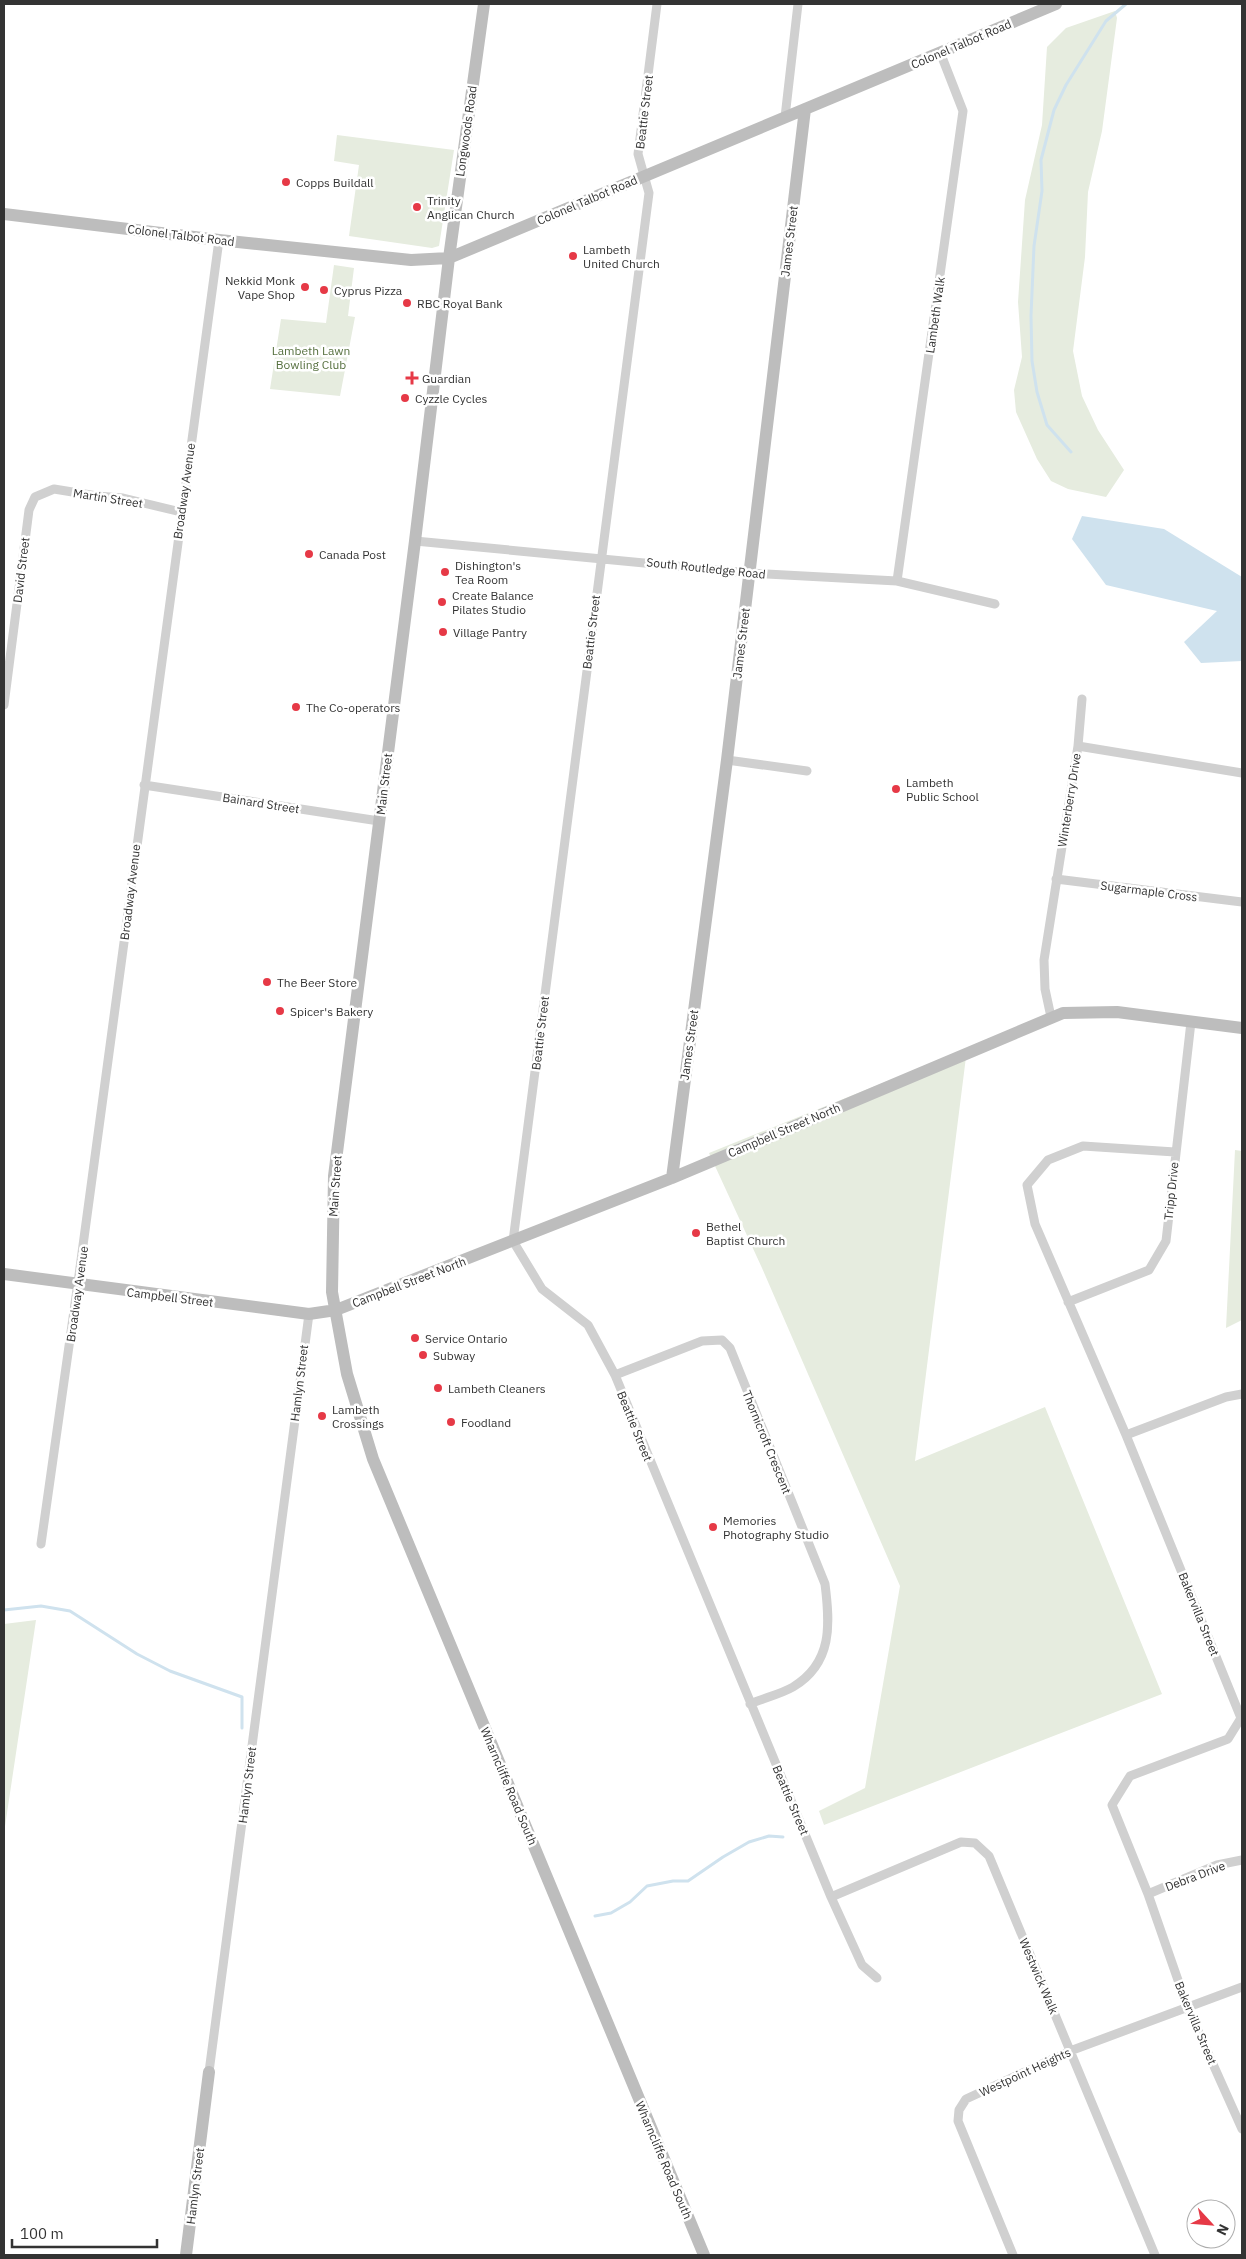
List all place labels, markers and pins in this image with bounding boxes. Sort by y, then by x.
place label: Copps Buildall [296,175,374,190]
marker: Copps Buildall [280,176,292,188]
place label: Trinity Anglican Church [427,193,514,222]
marker: Trinity Anglican Church [411,201,423,213]
place label: Lambeth United Church [583,242,660,271]
marker: Lambeth United Church [567,250,579,262]
place label: Nekkid Monk Vape Shop [225,273,296,302]
marker: Nekkid Monk Vape Shop [299,281,311,293]
place label: Cyprus Pizza [334,283,403,298]
marker: Cyprus Pizza [318,284,330,296]
place label: RBC Royal Bank [417,296,503,311]
marker: RBC Royal Bank [401,297,413,309]
place label: Guardian [422,371,471,386]
marker: Guardian [406,372,418,384]
place label: Cyzzle Cycles [415,391,488,406]
marker: Cyzzle Cycles [399,392,411,404]
place label: Canada Post [319,547,386,562]
marker: Canada Post [303,548,315,560]
place label: Dishington's Tea Room [455,558,521,587]
marker: Dishington's Tea Room [439,566,451,578]
place label: Create Balance Pilates Studio [452,588,534,617]
marker: Create Balance Pilates Studio [436,596,448,608]
place label: Village Pantry [453,625,527,640]
marker: Village Pantry [437,626,449,638]
place label: The Co-operators [306,700,401,715]
marker: The Co-operators [290,701,302,713]
place label: Lambeth Public School [906,775,979,804]
marker: Lambeth Public School [890,783,902,795]
place label: The Beer Store [277,975,358,990]
marker: The Beer Store [261,976,273,988]
place label: Spicer's Bakery [290,1004,373,1019]
marker: Spicer's Bakery [274,1005,286,1017]
place label: Bethel Baptist Church [706,1219,785,1248]
marker: Bethel Baptist Church [690,1227,702,1239]
place label: Service Ontario [425,1331,508,1346]
marker: Service Ontario [409,1332,421,1344]
place label: Subway [433,1348,475,1363]
marker: Subway [417,1349,429,1361]
place label: Lambeth Cleaners [448,1381,546,1396]
marker: Lambeth Cleaners [432,1382,444,1394]
place label: Lambeth Crossings [332,1402,384,1431]
marker: Lambeth Crossings [316,1410,328,1422]
place label: Foodland [461,1415,511,1430]
marker: Foodland [445,1416,457,1428]
place label: Memories Photography Studio [723,1513,829,1542]
marker: Memories Photography Studio [707,1521,719,1533]

